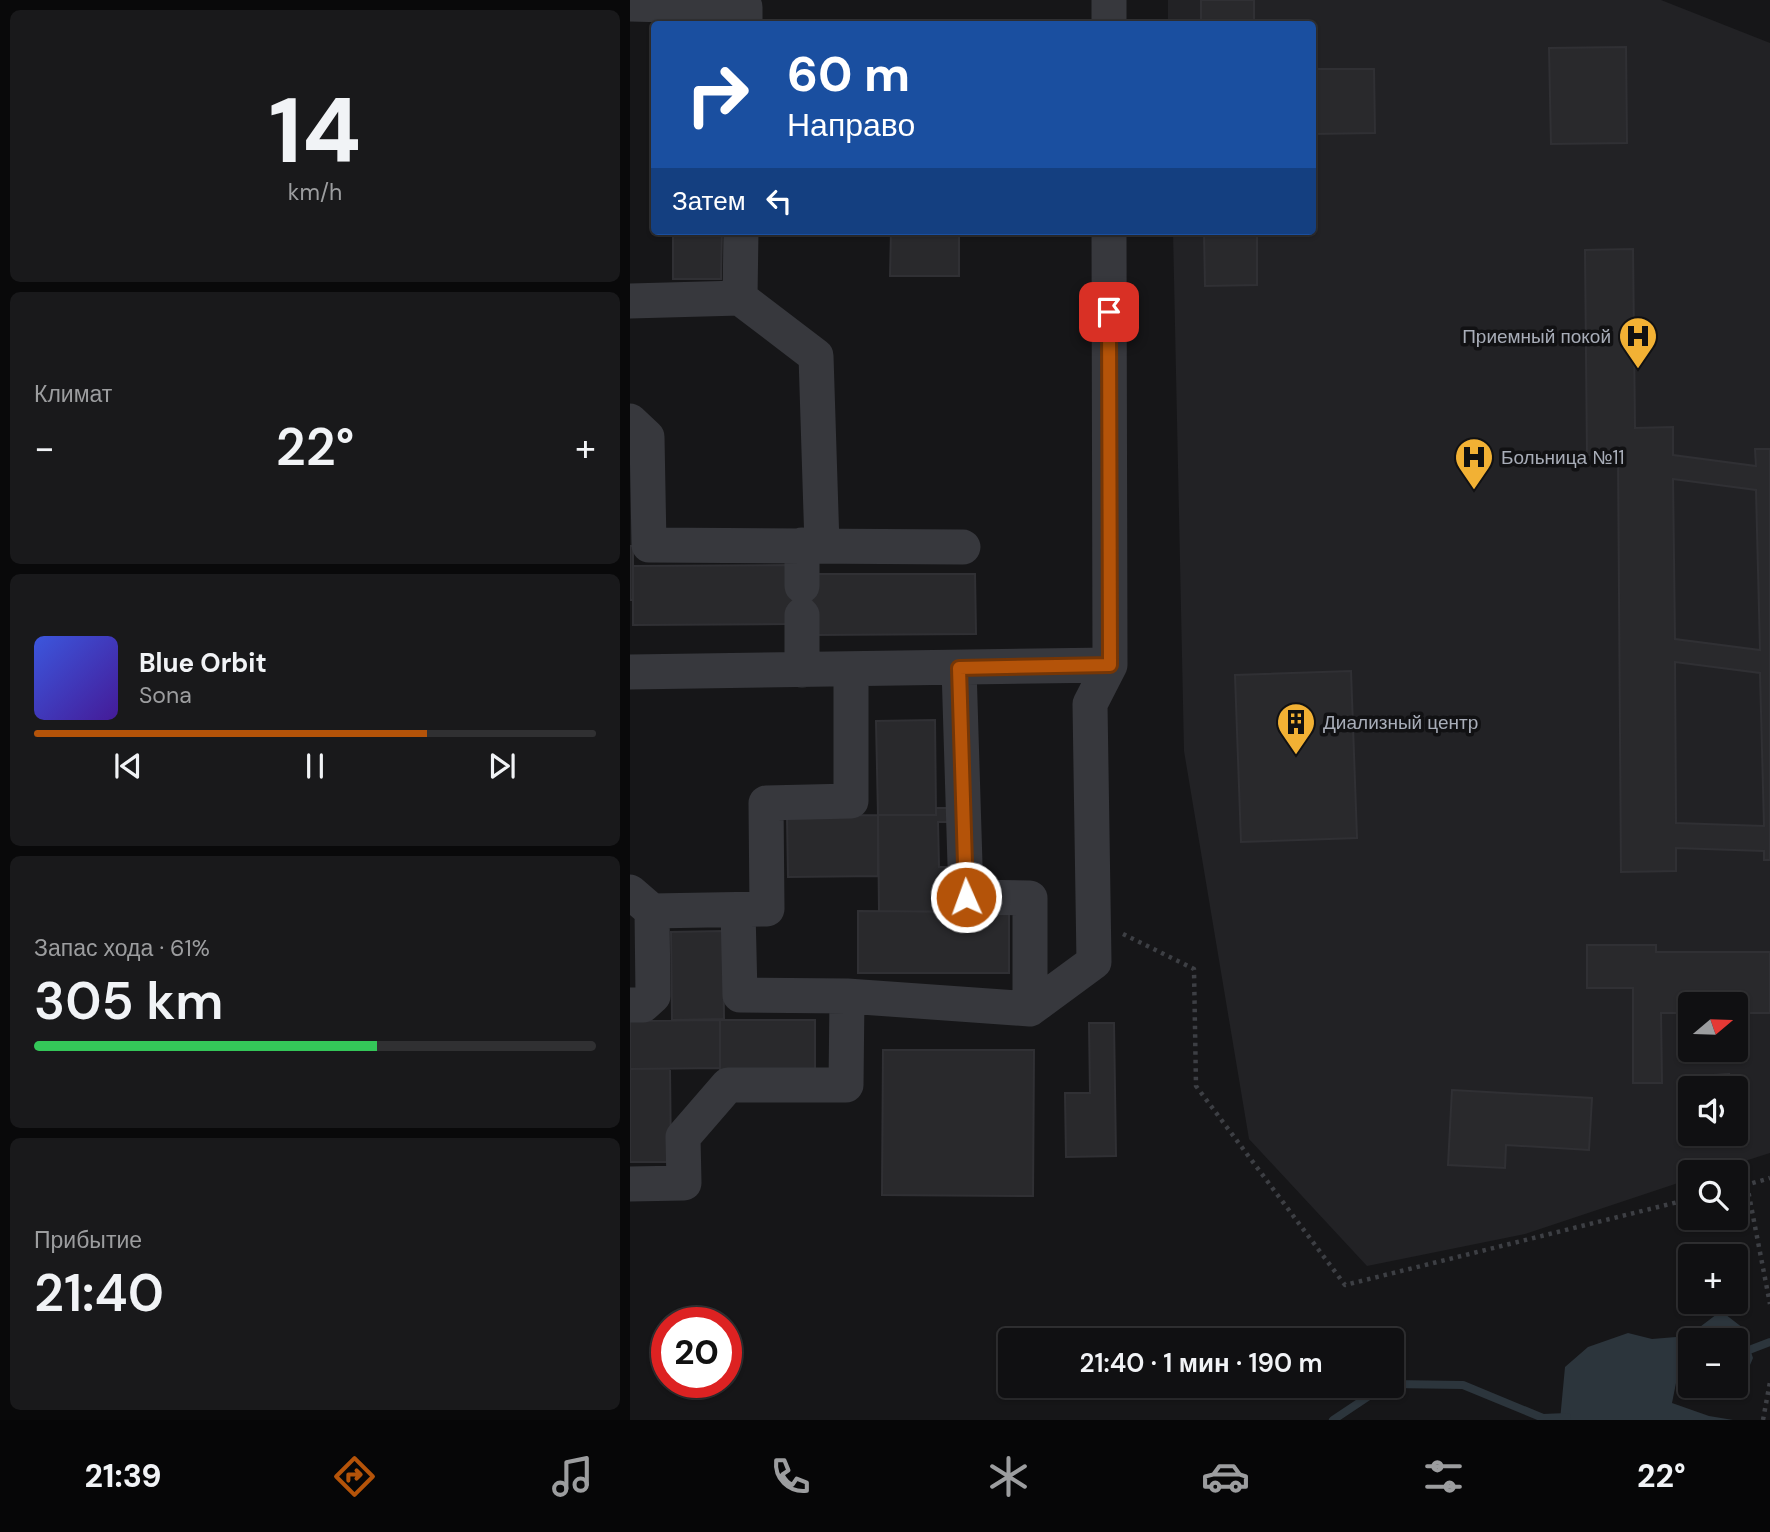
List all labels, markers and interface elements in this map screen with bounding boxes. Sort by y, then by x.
text: 60 m [787,42,910,106]
icon: right [672,49,763,140]
text: 14 [269,72,361,190]
text: Направо [787,104,915,146]
text: km/h [288,177,342,207]
icon: left [760,182,798,220]
text: Затем [672,184,746,218]
pin [1079,282,1139,342]
icon: arrive [1090,293,1128,331]
hospital icon: Приемный покой [1617,315,1659,370]
place label: Приемный покой [1462,324,1611,349]
text: Климат [34,379,112,409]
text: 22° [276,413,354,481]
text: − [34,423,55,473]
text: + [575,423,596,473]
hospital icon: Больница №11 [1453,436,1495,491]
place label: Больница №11 [1501,445,1624,470]
text: Blue Orbit [139,646,267,680]
text: Sona [139,680,192,710]
building icon: Диализный центр [1275,701,1317,756]
place label: Диализный центр [1323,710,1478,735]
icon: previous [109,747,147,785]
icon: pause [296,747,334,785]
icon: next [483,747,521,785]
position arrow [929,860,1003,934]
text: Запас хода · 61% [34,933,210,963]
text: 305 km [34,967,223,1035]
north arrow [1678,992,1748,1062]
map controls [1678,992,1748,1398]
button: sound [1678,1076,1748,1146]
button: search [1678,1160,1748,1230]
text: Прибытие [34,1225,142,1255]
button: + [1678,1244,1748,1314]
text: 21:40 [34,1259,164,1327]
speed limit sign: 20 [651,1307,742,1398]
button: − [1678,1328,1748,1398]
text: 21:40 · 1 мин · 190 m [1079,1346,1323,1380]
icon: directions [330,1452,379,1501]
icon: music [548,1452,597,1501]
icon: phone [766,1452,815,1501]
icon: climate [984,1452,1033,1501]
icon: car [1201,1452,1250,1501]
icon: filters [1419,1452,1468,1501]
text: 21:39 [84,1455,162,1497]
text: 22° [1637,1455,1686,1497]

